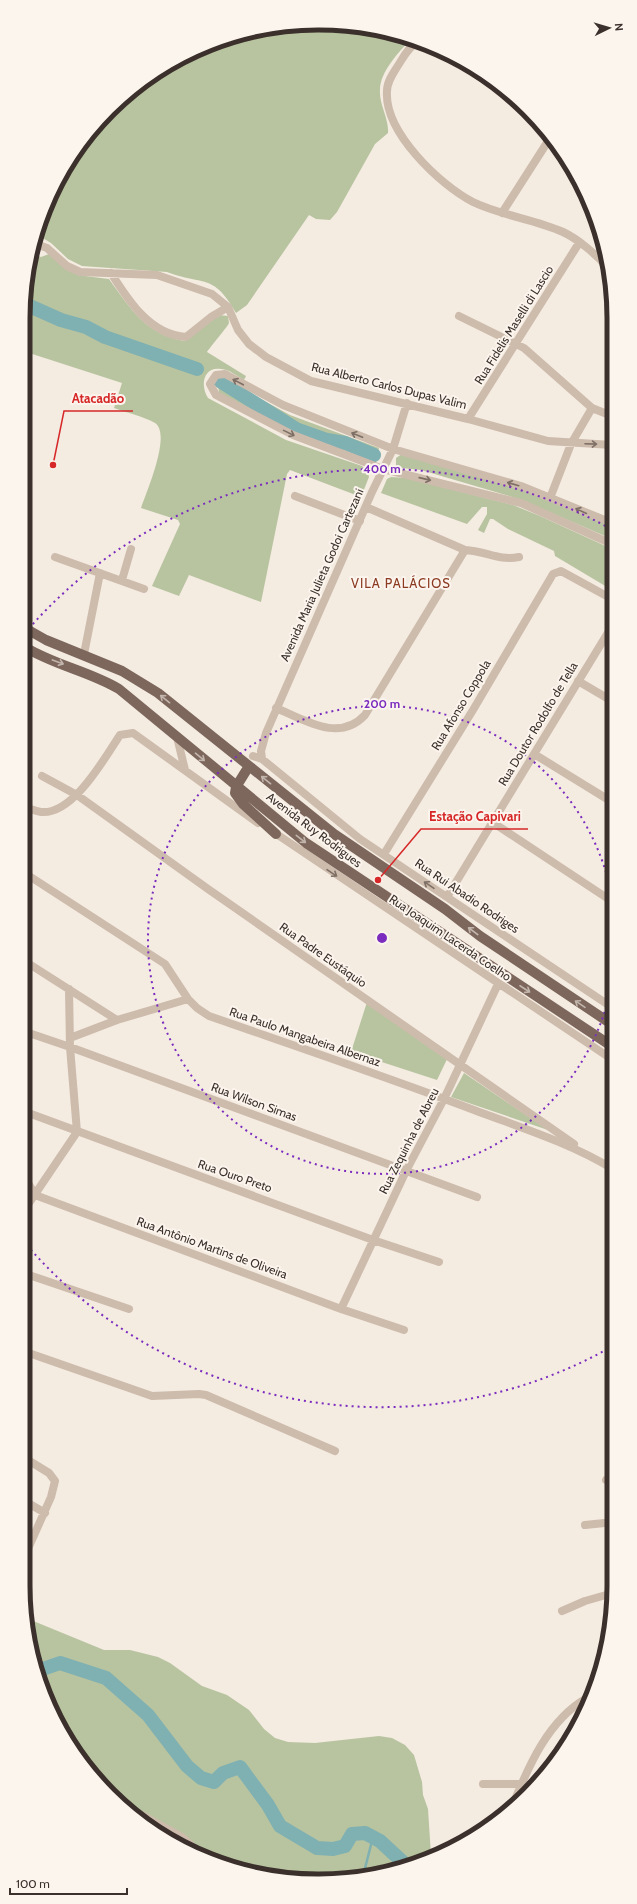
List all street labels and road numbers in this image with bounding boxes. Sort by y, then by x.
street label: Rua Fidelis Maselli di Lascio [471,262,556,387]
street label: Rua Alberto Carlos Dupas Valim [310,359,468,412]
street label: Avenida Maria Julieta Godoi Cartezani [277,486,367,664]
street label: Rua Afonso Coppola [428,657,494,753]
street label: Rua Doutor Rodolfo de Tella [495,659,581,788]
street label: Avenida Ruy Rodrigues [264,789,365,870]
street label: Rua Rui Abadio Rodriges [412,855,522,936]
street label: Rua Joaquim Lacerda Coelho [386,891,514,984]
street label: Rua Padre Eustáquio [277,919,370,991]
street label: Rua Paulo Mangabeira Albernaz [228,1004,383,1070]
street label: Rua Wilson Simas [209,1079,299,1124]
street label: Rua Zequinha de Abreu [375,1085,442,1196]
street label: Rua Ouro Preto [196,1156,275,1195]
street label: Rua Antônio Martins de Oliveira [135,1213,290,1282]

